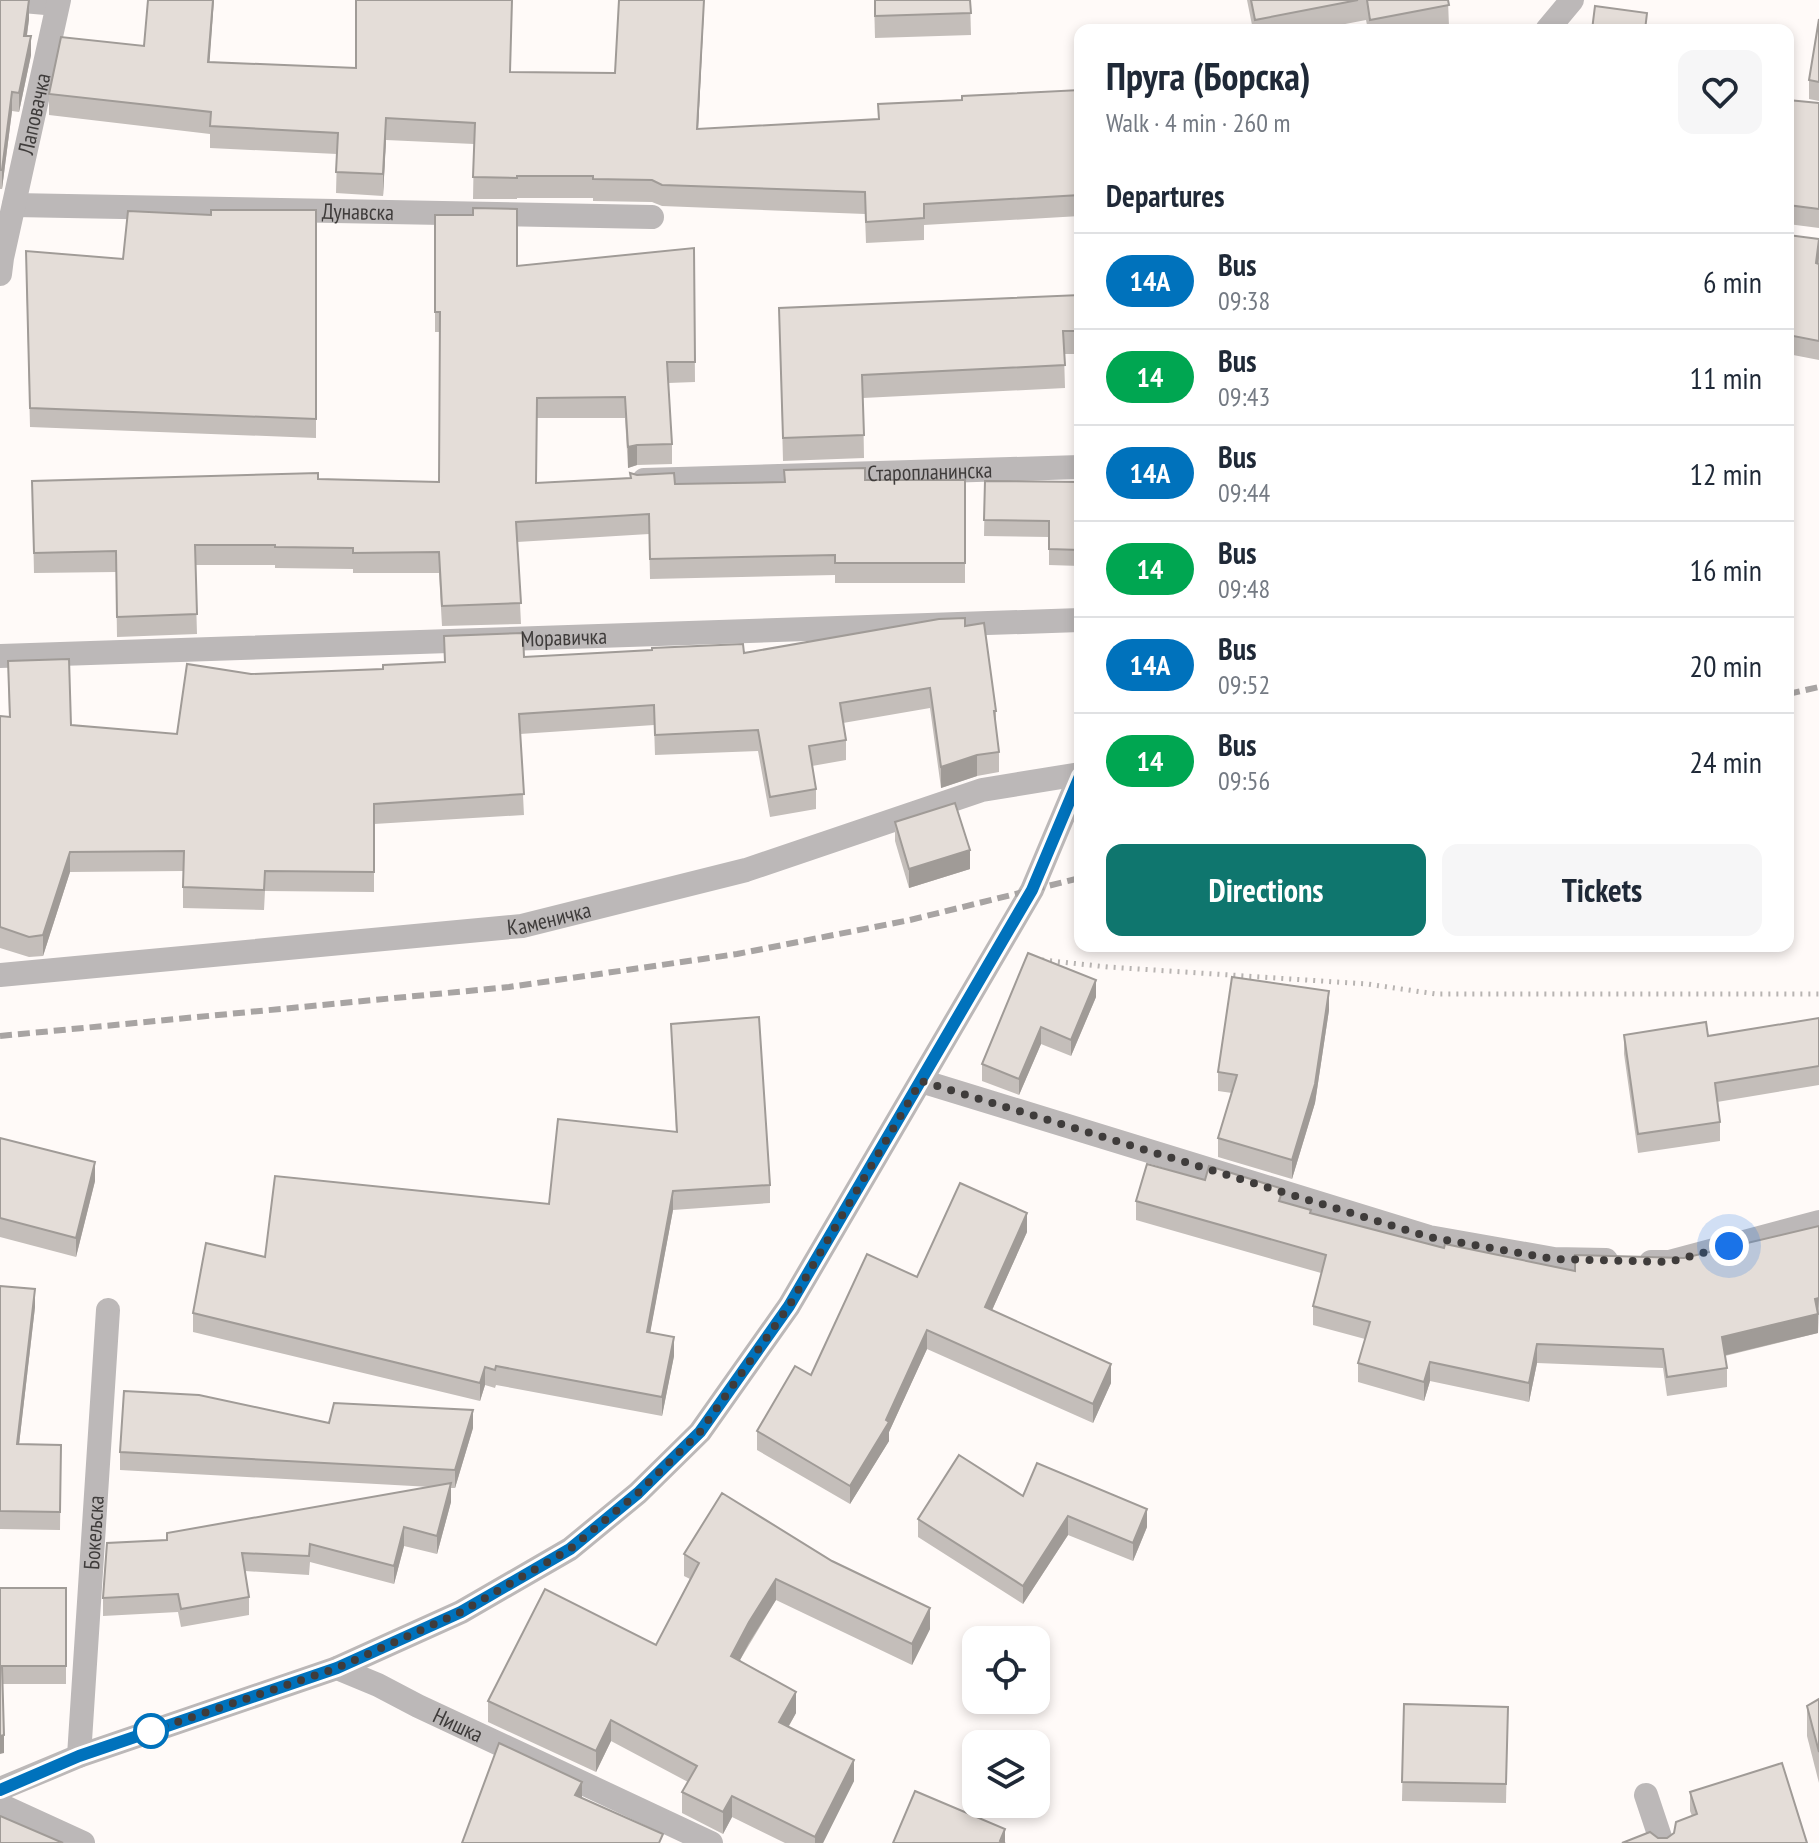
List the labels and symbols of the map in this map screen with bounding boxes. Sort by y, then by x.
street label: Лаповачка [11,70,56,158]
street label: Дунавска [322,197,394,226]
street label: Старопланинска [867,456,993,487]
street label: Моравичка [520,622,607,653]
street label: Каменичка [506,895,594,941]
your location [1709,1226,1749,1266]
street label: Бокељска [77,1494,110,1571]
street label: Нишка [429,1701,488,1748]
unlabelled marker [134,1714,168,1748]

